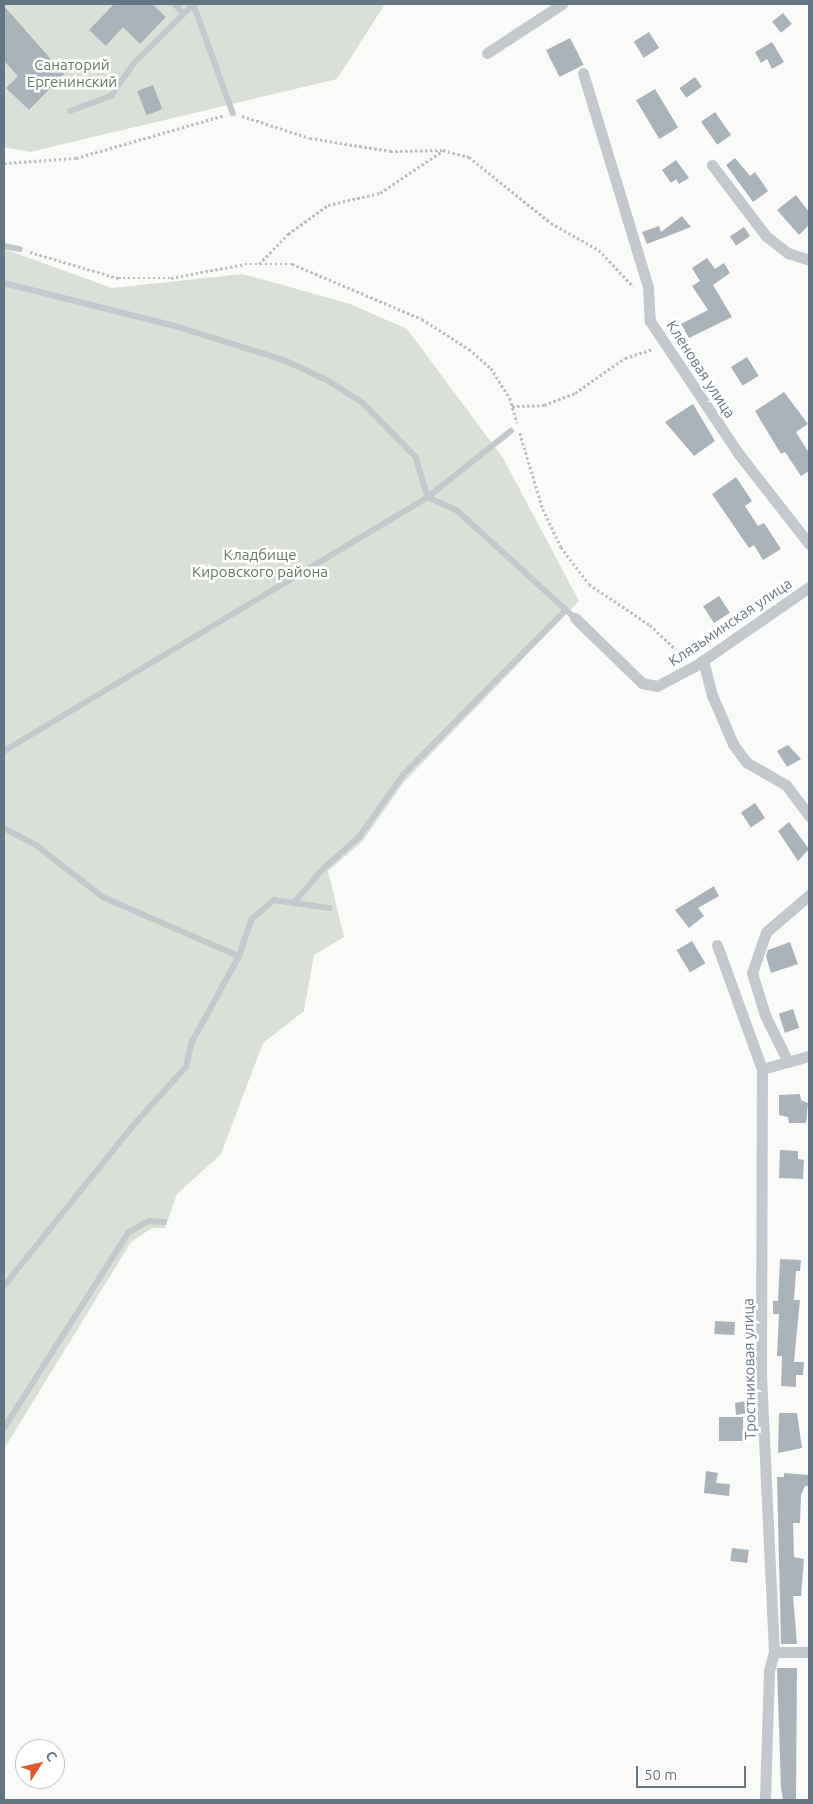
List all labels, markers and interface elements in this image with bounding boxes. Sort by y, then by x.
park label: Санаторий Ергенинский [27,55,117,90]
street label: Кленовая улица [663,317,739,421]
park label: Кладбище Кировского района [192,545,328,580]
street label: Клязьминская улица [665,574,795,670]
street label: Тростниковая улица [739,1298,759,1440]
north arrow [15,1739,65,1789]
text: С [42,1748,61,1764]
scale bar [638,1756,748,1788]
text: 50 m [644,1766,677,1783]

